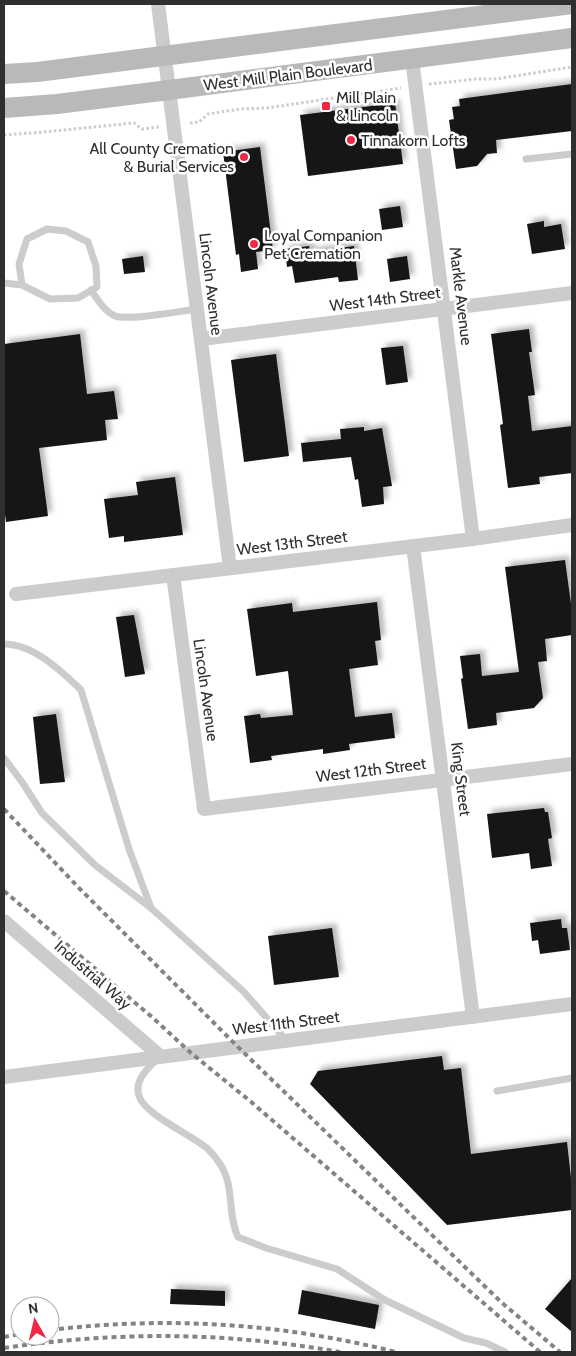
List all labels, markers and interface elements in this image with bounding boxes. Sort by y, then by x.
street label: West Mill Plain Boulevard [203,55,373,95]
place label: Mill Plain & Lincoln [336,88,398,125]
marker: Mill Plain & Lincoln [320,100,332,112]
place label: Tinnakorn Lofts [361,131,466,150]
marker: Tinnakorn Lofts [345,134,357,146]
place label: All County Cremation & Burial Services [90,139,234,176]
marker: All County Cremation & Burial Services [238,151,250,163]
place label: Loyal Companion Pet Cremation [264,226,383,263]
street label: Lincoln Avenue [195,232,227,336]
marker: Loyal Companion Pet Cremation [248,238,260,250]
street label: Markle Avenue [446,246,476,346]
street label: West 14th Street [328,283,442,315]
street label: West 13th Street [236,527,349,559]
street label: Lincoln Avenue [189,638,223,742]
street label: King Street [447,741,475,818]
street label: West 12th Street [315,754,428,786]
street label: Industrial Way [51,936,135,1014]
street label: West 11th Street [231,1007,341,1039]
north arrow [10,1296,60,1346]
text: N [27,1299,39,1318]

